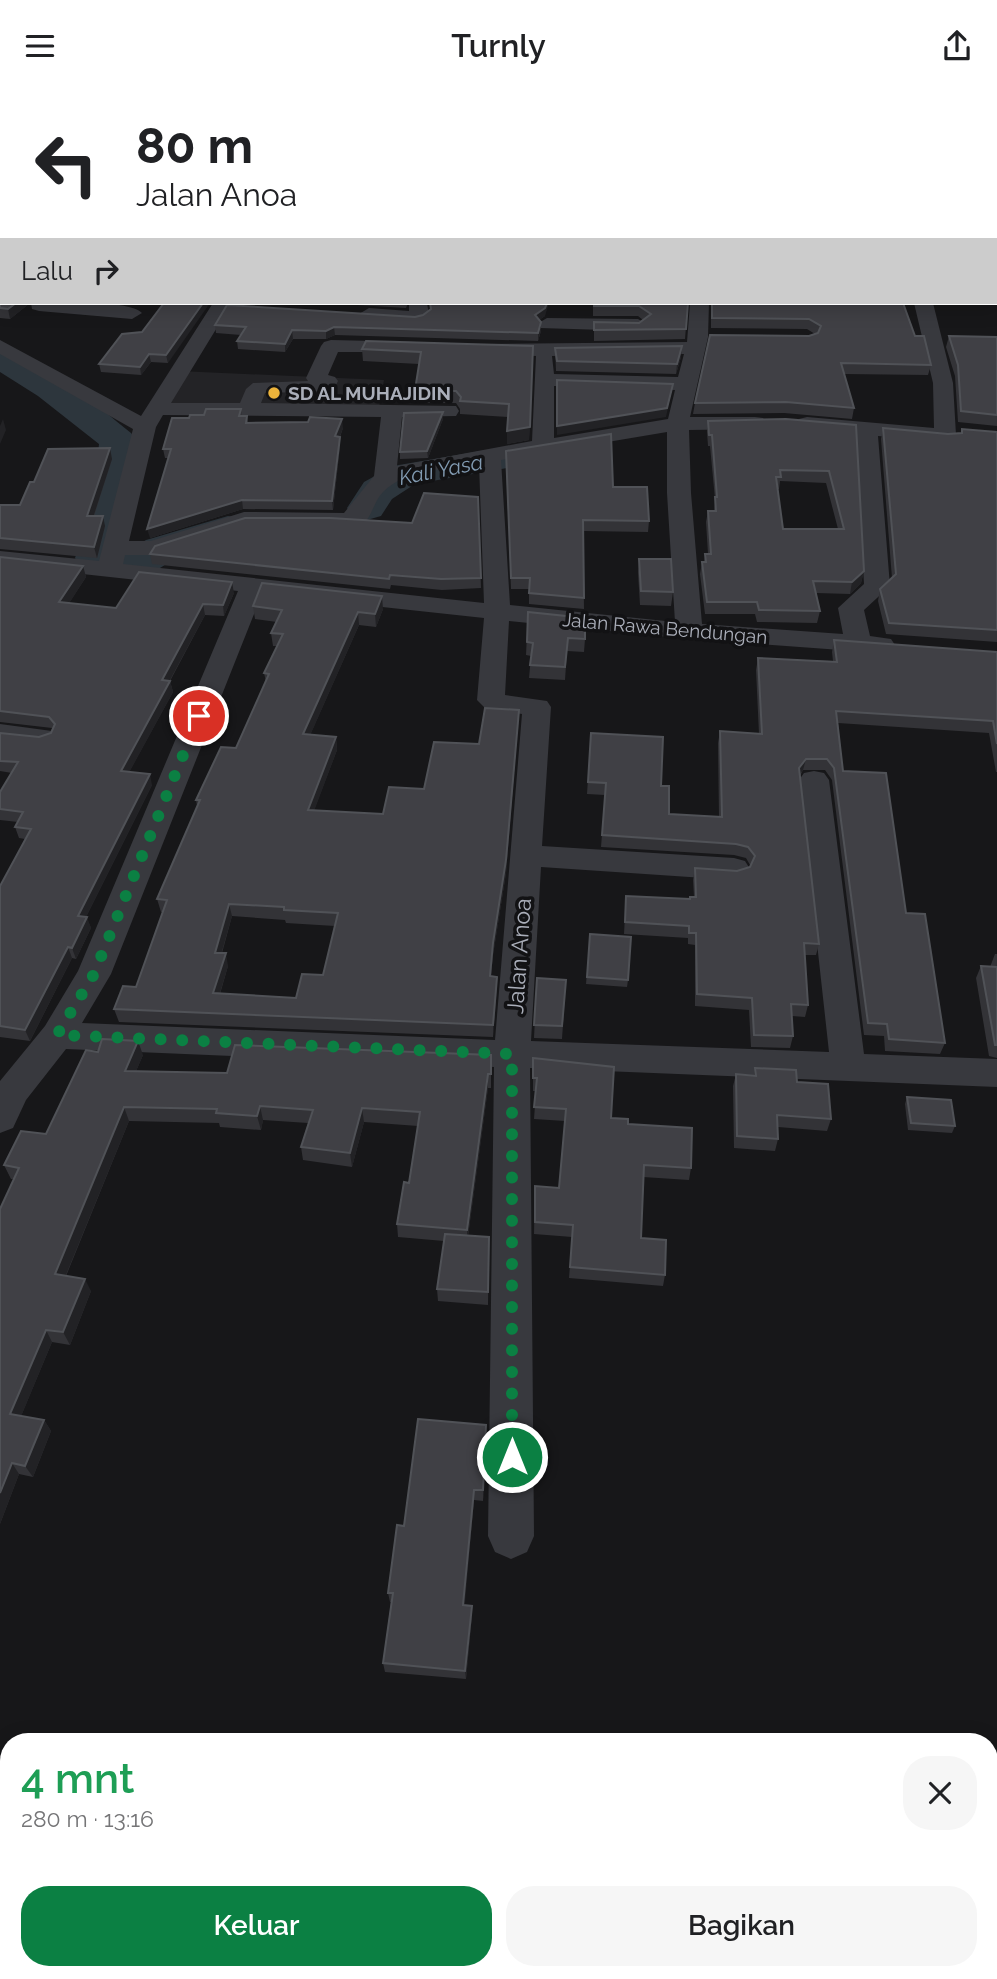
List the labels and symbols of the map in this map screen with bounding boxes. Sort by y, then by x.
place label: SD AL MUHAJIDIN [288,382,451,404]
marker: SD AL MUHAJIDIN [266,385,282,401]
water label: Kali Yasa [397,449,485,490]
street label: Jalan Rawa Bendungan [562,608,768,648]
pin [169,686,229,746]
street label: Jalan Anoa [501,897,536,1015]
position arrow [475,1420,549,1494]

